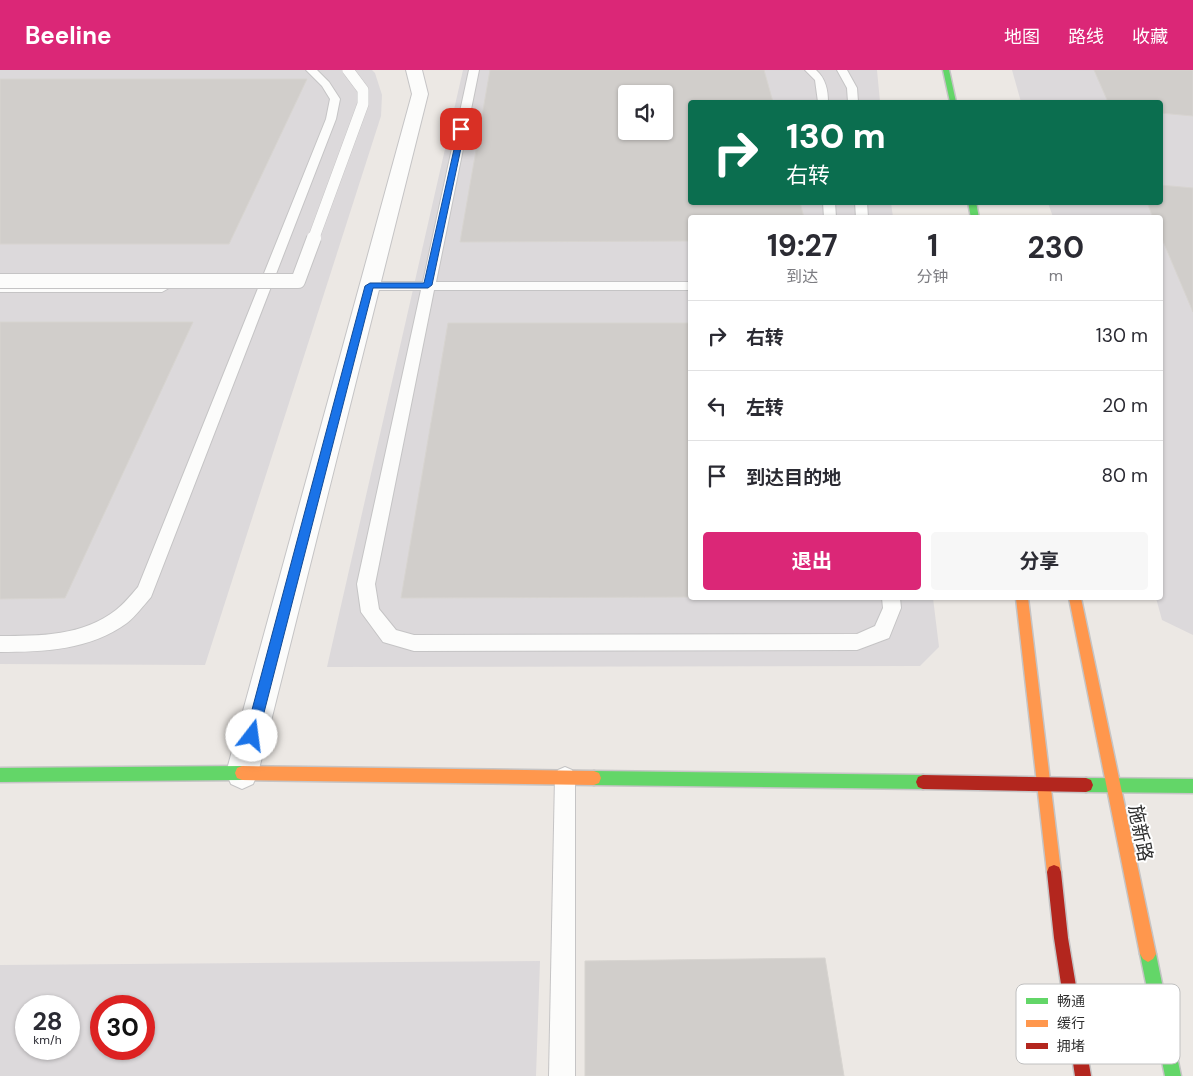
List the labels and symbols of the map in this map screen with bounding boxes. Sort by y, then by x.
pin [440,108,482,150]
position arrow [225,709,277,761]
street label: 施新路 [1123,803,1158,863]
legend [1016,984,1180,1064]
text: 畅通 [1057,992,1085,1010]
speed limit sign: 30 [90,995,155,1060]
text: 缓行 [1057,1014,1085,1032]
text: 拥堵 [1057,1037,1085,1055]

